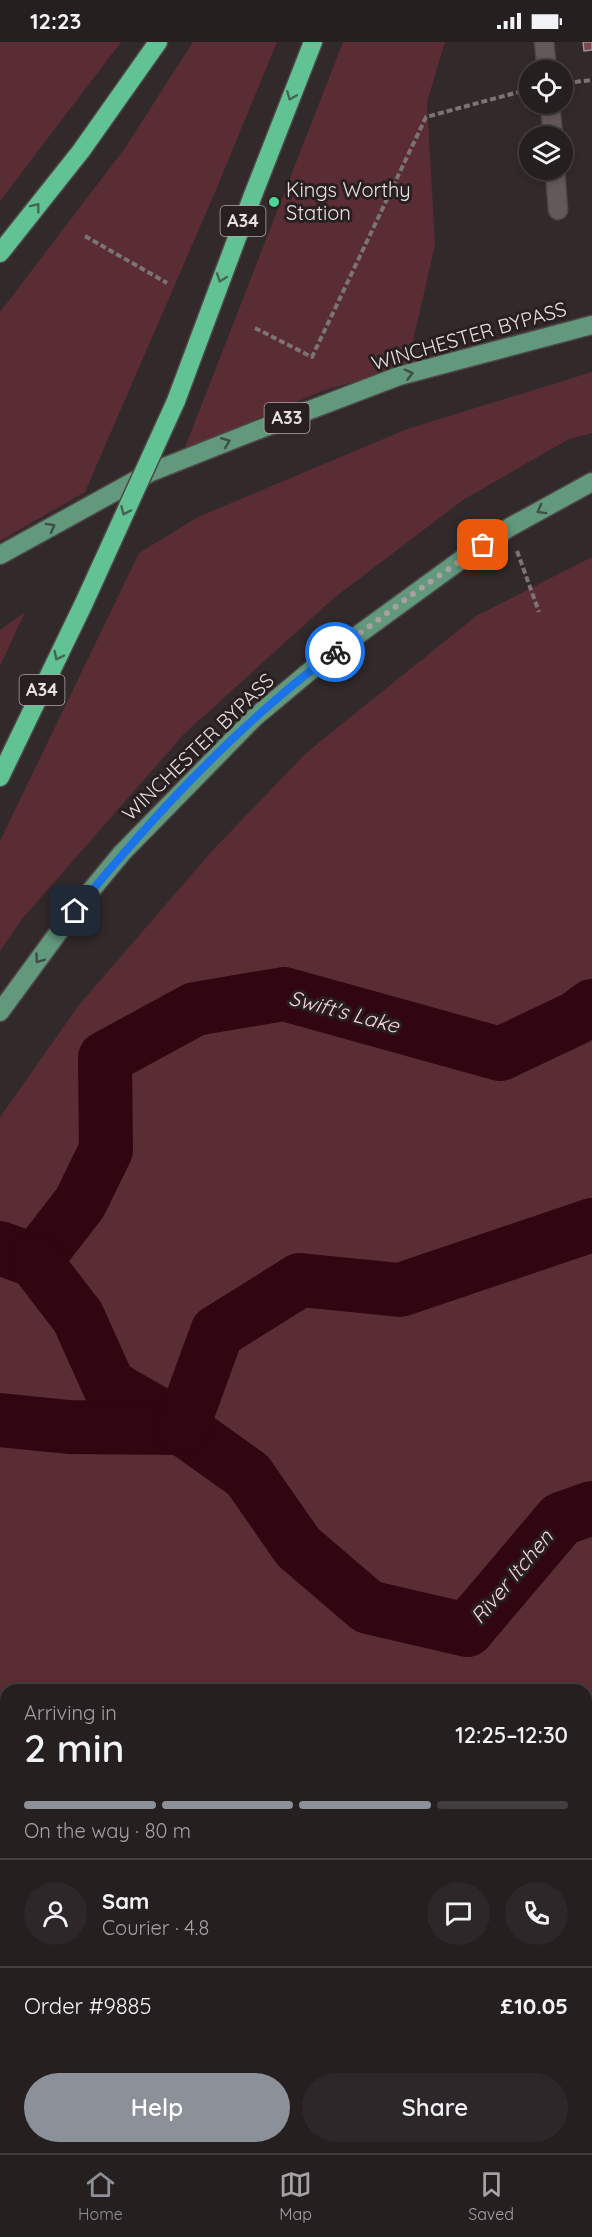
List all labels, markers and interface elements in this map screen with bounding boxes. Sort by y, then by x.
text: 12:23 [30,7,81,35]
map controls [519,60,573,180]
button: locate [519,60,573,114]
one-way arrow [286,91,299,101]
button: layers [519,126,573,180]
place label: Kings Worthy Station [286,177,411,225]
marker: Kings Worthy Station [267,195,281,209]
one-way arrow [29,203,40,214]
road number: A34 [220,206,266,236]
one-way arrow [216,273,229,283]
street label: WINCHESTER BYPASS [369,296,569,375]
one-way arrow [404,368,414,381]
road number: A33 [264,403,310,433]
one-way arrow [220,437,231,449]
one-way arrow [537,503,547,514]
one-way arrow [121,505,133,516]
pin [457,519,508,570]
one-way arrow [45,523,55,534]
icon: bag [466,528,499,561]
courier [305,622,365,682]
icon: bike [319,636,352,669]
one-way arrow [54,650,66,661]
street label: WINCHESTER BYPASS [116,668,279,826]
road number: A34 [20,675,64,705]
pin [49,885,100,936]
icon: home [58,894,91,927]
one-way arrow [36,952,47,963]
water label: Swift's Lake [286,984,403,1039]
water label: River Itchen [465,1524,558,1629]
text: Arriving in [24,1700,117,1725]
text: 12:25–12:30 [455,1721,568,1749]
text: 2 min [24,1723,125,1772]
text: On the way · 80 m [24,1818,191,1843]
button: person [24,1882,87,1945]
button: chat [427,1882,490,1945]
button: phone [505,1882,568,1945]
text: Sam [102,1887,149,1915]
text: Courier · 4.8 [102,1915,209,1940]
text: Order #9885 [24,1992,152,2020]
text: £10.05 [501,1992,568,2020]
button: Help [24,2073,290,2142]
button: Share [302,2073,568,2142]
tab: Home [78,2168,123,2224]
tab: Map [279,2168,312,2224]
tab: Saved [468,2168,514,2224]

